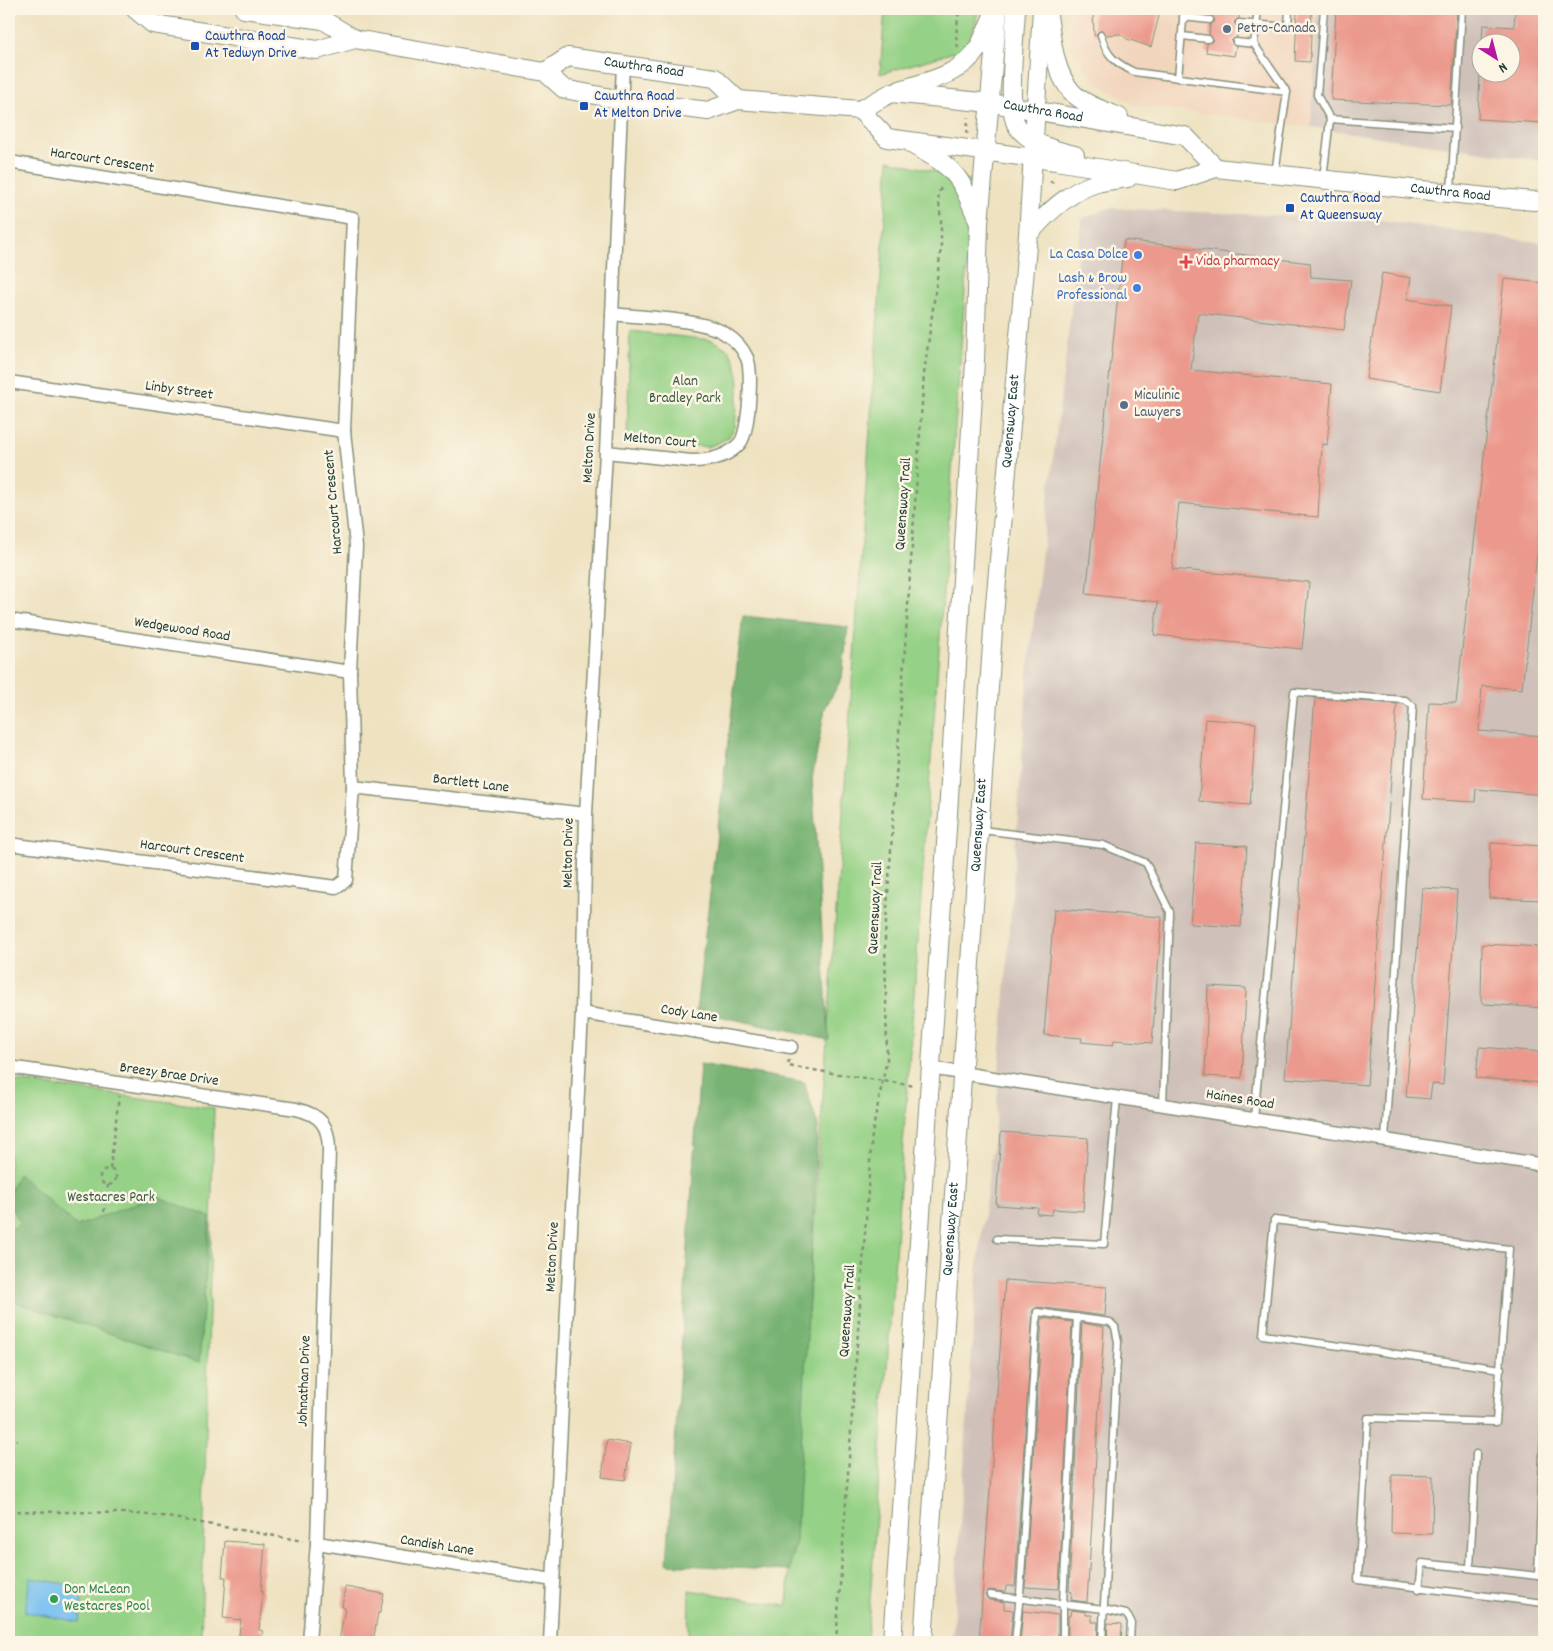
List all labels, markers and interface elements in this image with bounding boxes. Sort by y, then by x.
place label: Petro-Canada [1237,18,1317,40]
marker: Petro-Canada [1221,23,1233,35]
place label: Cawthra Road At Tedwyn Drive [205,26,297,65]
north arrow [1470,32,1520,82]
marker: Cawthra Road At Tedwyn Drive [189,40,201,52]
street label: Cawthra Road [602,51,685,84]
text: N [1494,57,1511,77]
place label: Cawthra Road At Melton Drive [594,86,682,125]
street label: Cawthra Road [1001,94,1085,129]
marker: Cawthra Road At Melton Drive [578,100,590,112]
street label: Harcourt Crescent [48,142,156,180]
street label: Cawthra Road [1409,178,1492,208]
place label: Cawthra Road At Queensway [1300,188,1383,227]
marker: Cawthra Road At Queensway [1284,202,1296,214]
place label: La Casa Dolce [1050,244,1128,266]
marker: La Casa Dolce [1132,249,1144,261]
place label: Vida pharmacy [1196,251,1280,273]
marker: Vida pharmacy [1180,256,1192,268]
place label: Lash & Brow Professional [1056,268,1127,307]
marker: Lash & Brow Professional [1131,282,1143,294]
park label: Alan Bradley Park [649,371,721,410]
street label: Queensway East [996,373,1027,469]
street label: Linby Street [144,375,215,407]
place label: Miculinic Lawyers [1134,385,1181,424]
marker: Miculinic Lawyers [1118,399,1130,411]
street label: Melton Drive [577,412,603,484]
street label: Melton Court [623,427,698,455]
street label: Harcourt Crescent [318,448,350,555]
street label: Queensway Trail [890,457,918,551]
street label: Wedgewood Road [132,612,232,648]
street label: Bartlett Lane [432,768,511,800]
street label: Queensway East [965,777,994,872]
street label: Melton Drive [557,817,581,888]
street label: Harcourt Crescent [138,834,246,870]
street label: Queensway Trail [863,861,889,955]
street label: Cody Lane [659,999,719,1029]
street label: Breezy Brae Drive [118,1057,220,1093]
street label: Haines Road [1204,1084,1276,1116]
street label: Queensway East [937,1181,966,1276]
park label: Westacres Park [67,1187,155,1209]
street label: Melton Drive [540,1221,566,1293]
street label: Queensway Trail [834,1264,862,1358]
street label: Johnathan Drive [292,1334,318,1427]
street label: Candish Lane [398,1529,476,1563]
place label: Don McLean Westacres Pool [64,1579,150,1618]
marker: Don McLean Westacres Pool [48,1593,60,1605]

